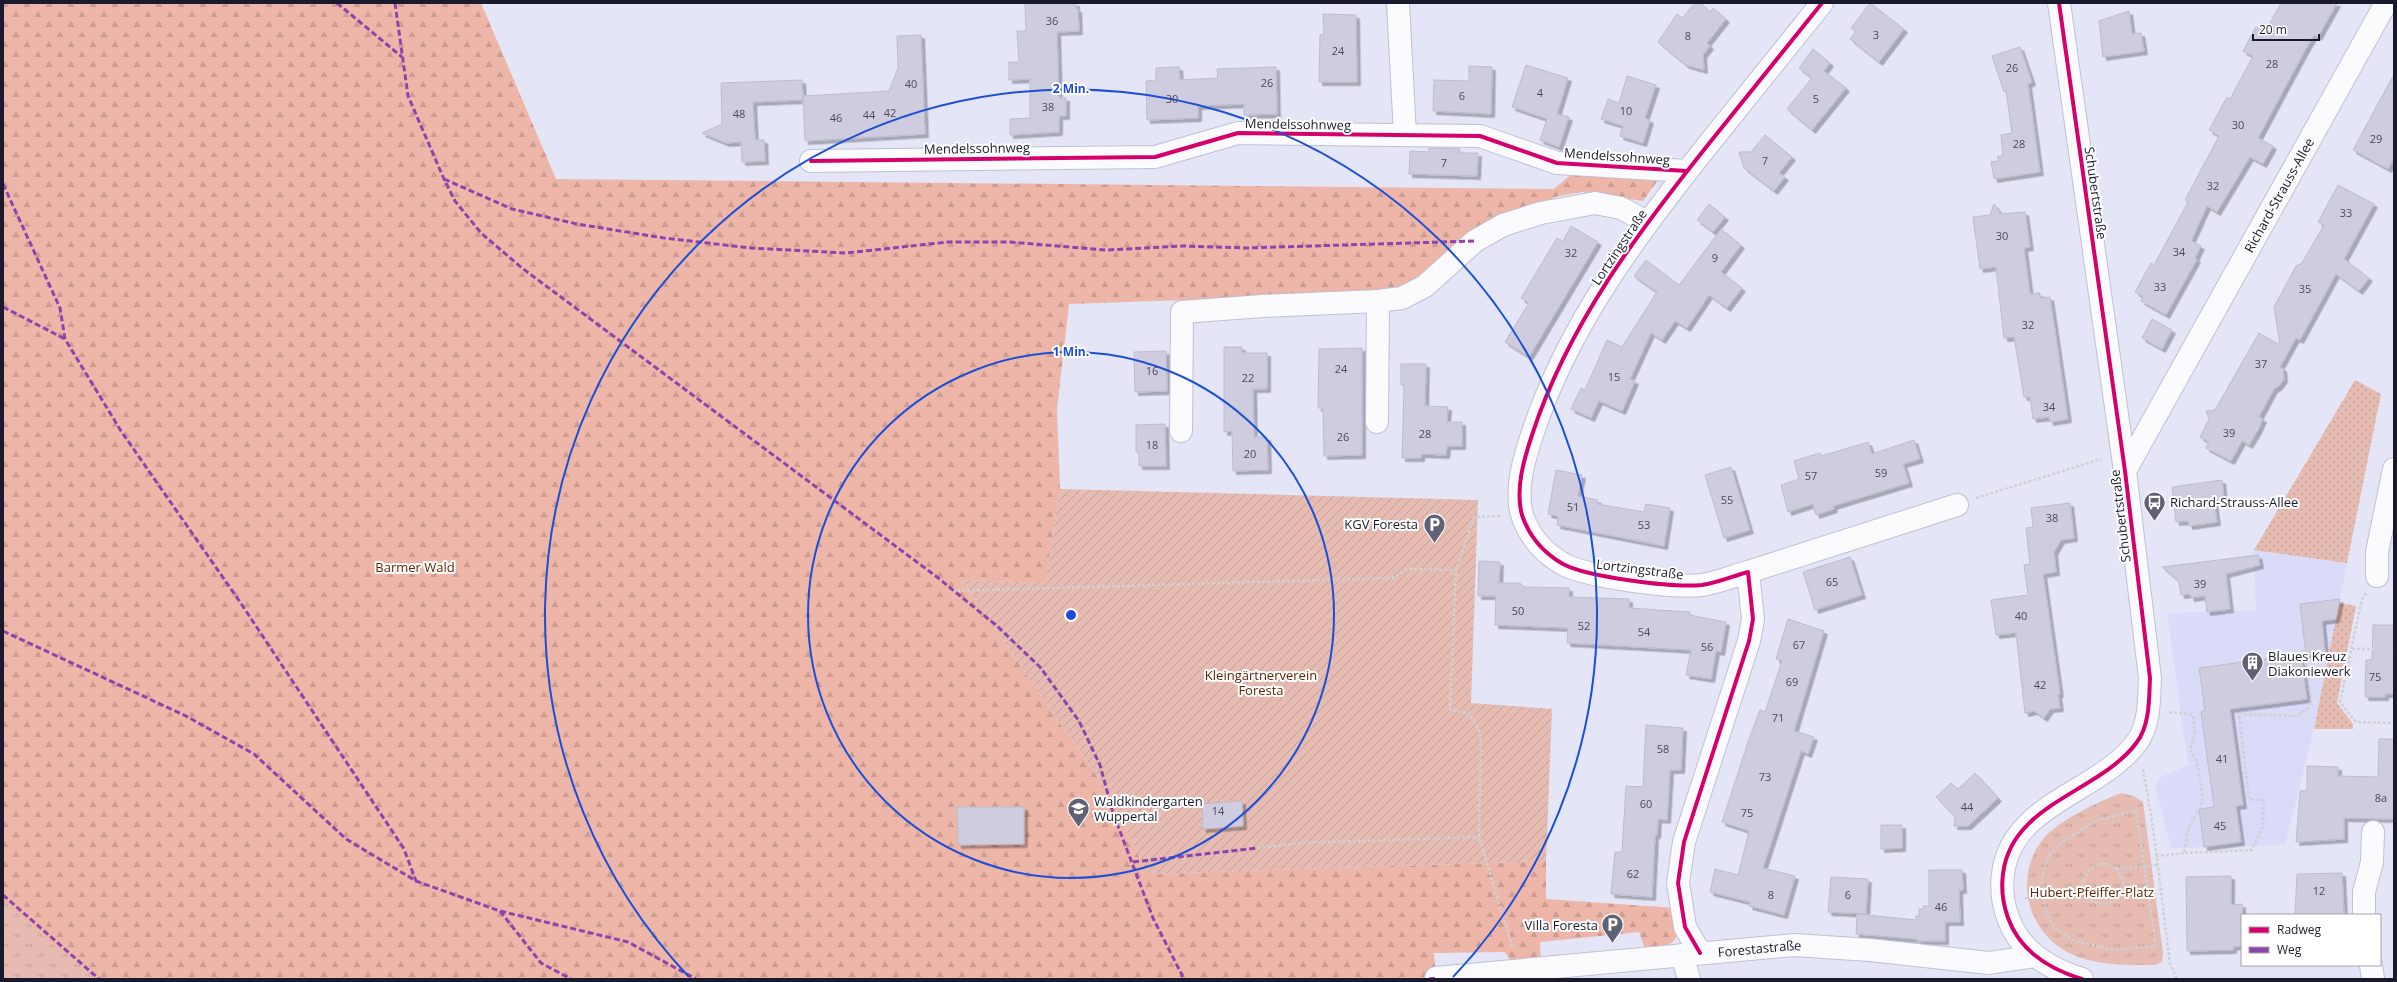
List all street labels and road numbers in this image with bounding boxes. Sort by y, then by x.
street label: Mendelssohnweg [1245,114,1351,134]
street label: Richard-Strauss-Allee [2240,134,2318,256]
street label: Mendelssohnweg [924,138,1030,158]
street label: Mendelssohnweg [1563,143,1671,169]
street label: Schubertstraße [2081,146,2111,240]
street label: Lortzingstraße [1587,206,1651,288]
street label: Schubertstraße [2105,469,2135,563]
street label: Lortzingstraße [1595,555,1685,583]
street label: Forestastraße [1717,936,1802,961]

